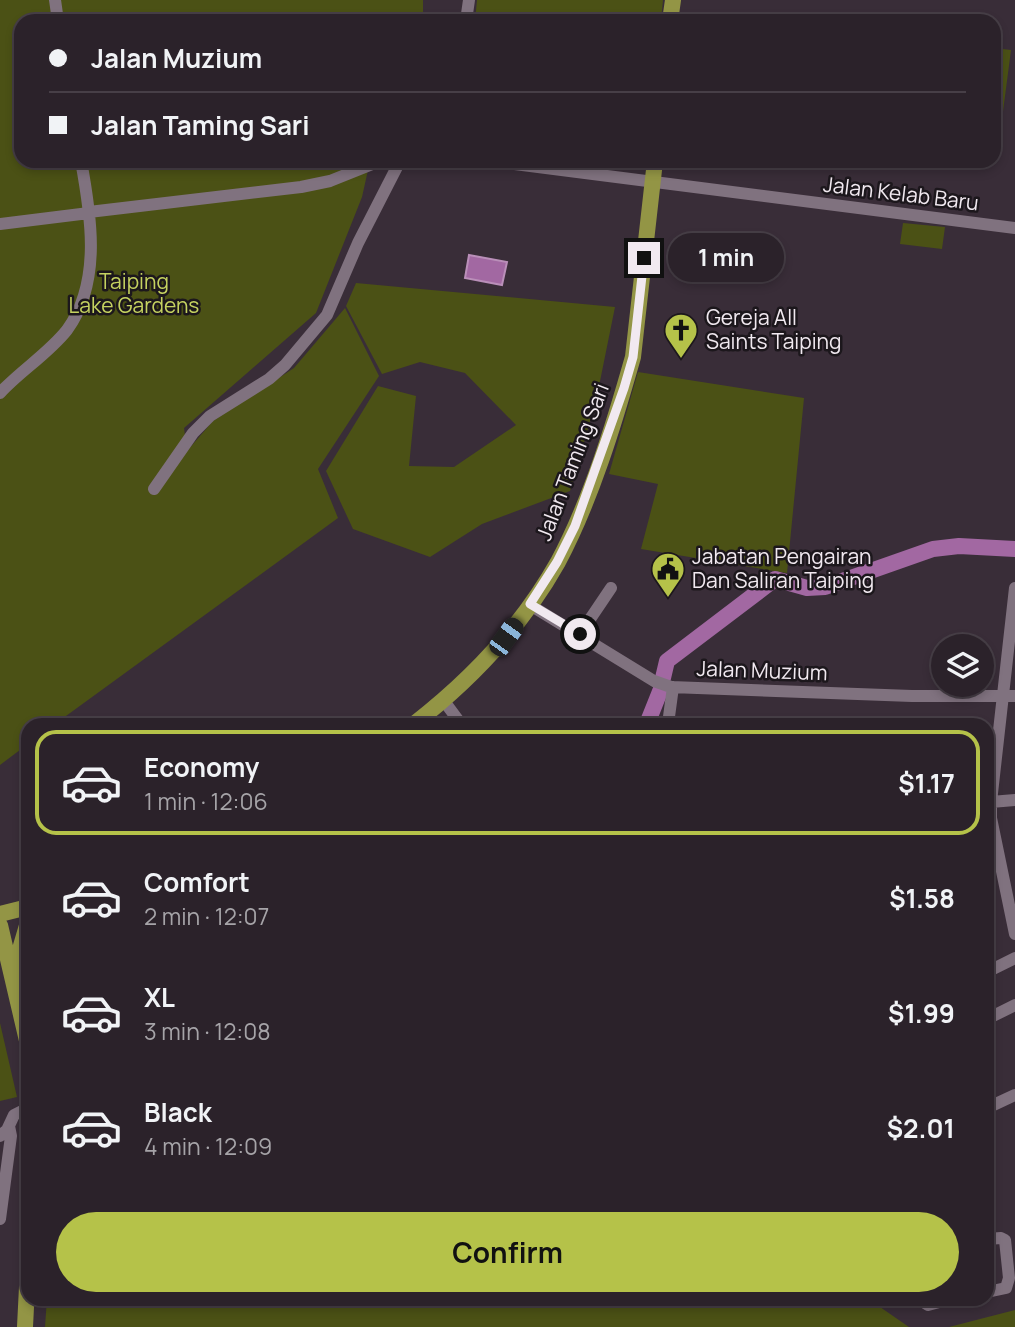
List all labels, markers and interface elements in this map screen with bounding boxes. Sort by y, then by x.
text: Jalan Muzium [91,40,262,76]
text: Jalan Taming Sari [91,107,310,143]
street label: Jalan Kelab Baru [822,170,980,216]
callout: 1 min [668,233,784,282]
text: 1 min [698,241,754,273]
route end [628,242,660,274]
park label: Taiping Lake Gardens [69,267,199,319]
place label: Gereja All Saints Taiping [706,303,842,355]
church icon: Gereja All Saints Taiping [662,311,700,360]
street label: Jalan Taming Sari [529,379,615,544]
place label: Jabatan Pengairan Dan Saliran Taiping [692,542,874,594]
public building icon: Jabatan Pengairan Dan Saliran Taiping [649,550,687,599]
car [486,614,527,660]
route start [564,618,596,650]
map controls [931,634,994,697]
button: layers [931,634,994,697]
street label: Jalan Muzium [696,654,828,686]
text: Economy [144,749,259,785]
icon: car [60,751,123,814]
text: $1.17 [898,765,955,801]
text: 1 min · 12:06 [144,785,268,817]
text: Comfort [144,864,250,900]
icon: car [60,866,123,929]
text: $1.58 [889,880,955,916]
text: 2 min · 12:07 [144,900,269,932]
text: XL [144,979,175,1015]
icon: car [60,981,123,1044]
text: $1.99 [888,995,955,1031]
text: 3 min · 12:08 [144,1015,271,1047]
text: Black [144,1094,212,1130]
icon: car [60,1096,123,1159]
text: $2.01 [887,1110,955,1146]
text: 4 min · 12:09 [144,1130,272,1162]
button: Confirm [56,1212,959,1292]

